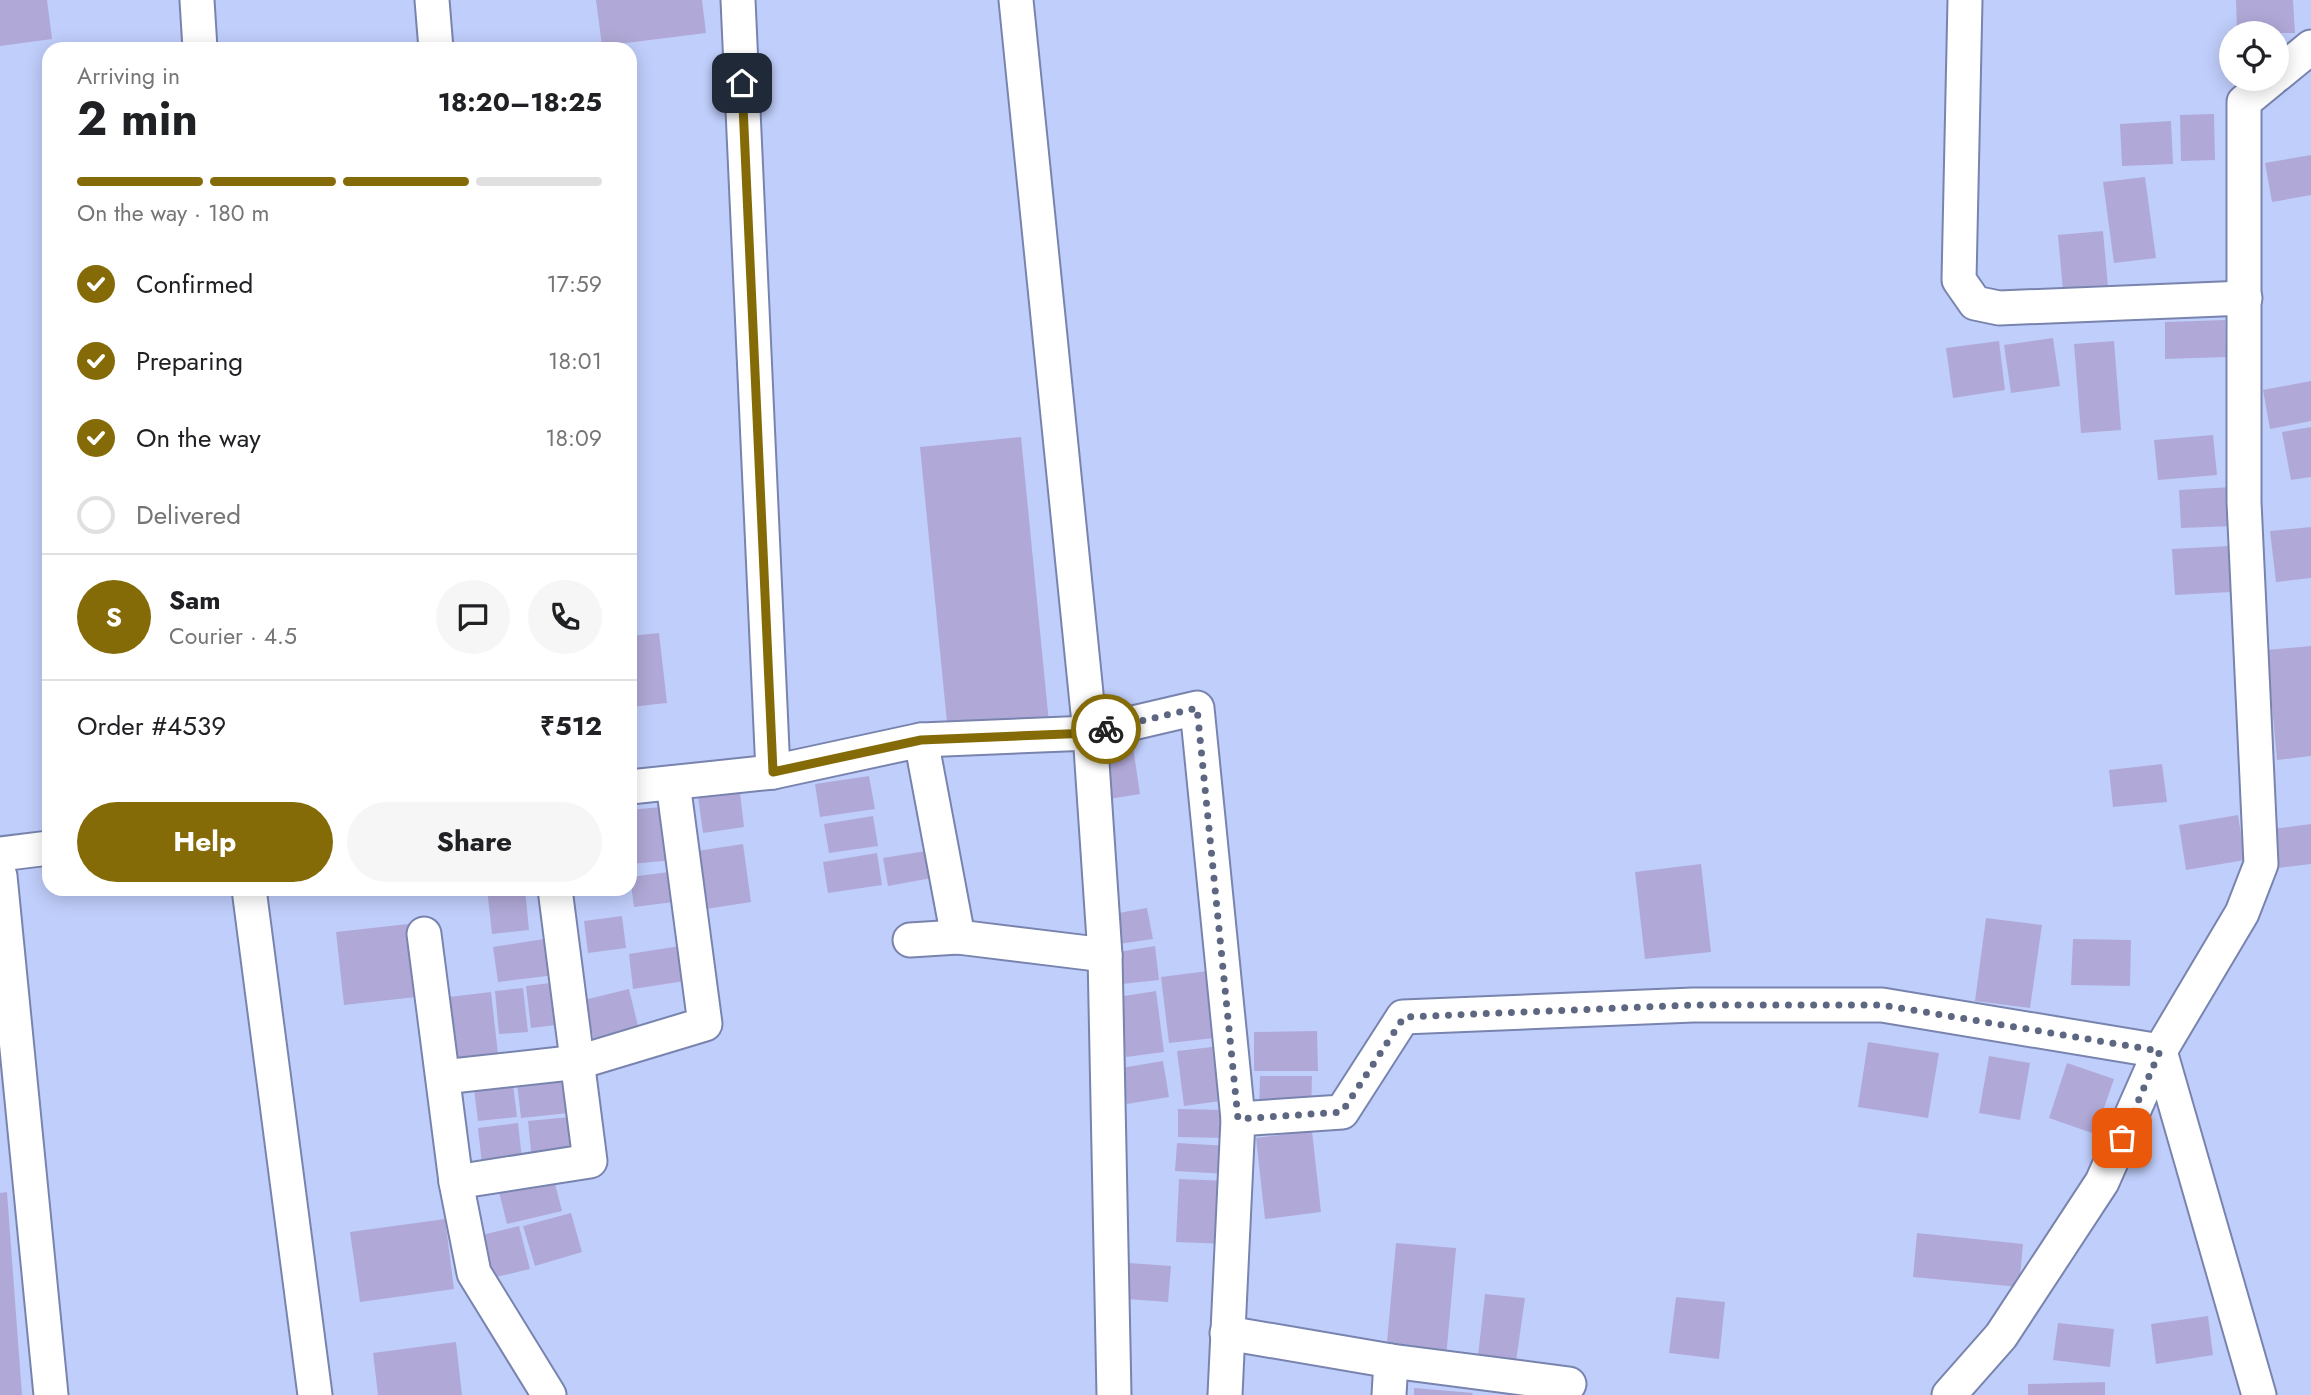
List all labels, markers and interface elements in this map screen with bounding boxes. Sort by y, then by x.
map controls [2219,21,2289,91]
button: locate [2219,21,2289,91]
pin [712,53,772,113]
text: Arriving in [77,59,180,93]
icon: home [723,64,761,102]
text: 18:20–18:25 [438,83,602,121]
text: 2 min [77,86,198,152]
text: On the way · 180 m [77,196,269,230]
icon: check [77,265,115,303]
text: Confirmed [136,265,253,303]
text: 17:59 [546,267,602,301]
icon: check [77,342,115,380]
text: Preparing [136,342,243,380]
text: 18:01 [548,344,602,378]
icon: check [77,419,115,457]
text: On the way [136,419,261,457]
text: 18:09 [545,421,602,455]
text: Delivered [136,496,241,534]
button: chat [436,580,510,654]
button: phone [528,580,602,654]
text: Sam [169,581,221,619]
text: S [106,598,122,636]
text: Courier · 4.5 [169,619,297,653]
courier [1071,694,1141,764]
text: Order #4539 [77,707,226,745]
text: ₹512 [540,707,602,745]
icon: bike [1087,710,1125,748]
button: Help [77,802,333,882]
button: Share [347,802,602,882]
pin [2092,1108,2152,1168]
icon: bag [2103,1119,2141,1157]

